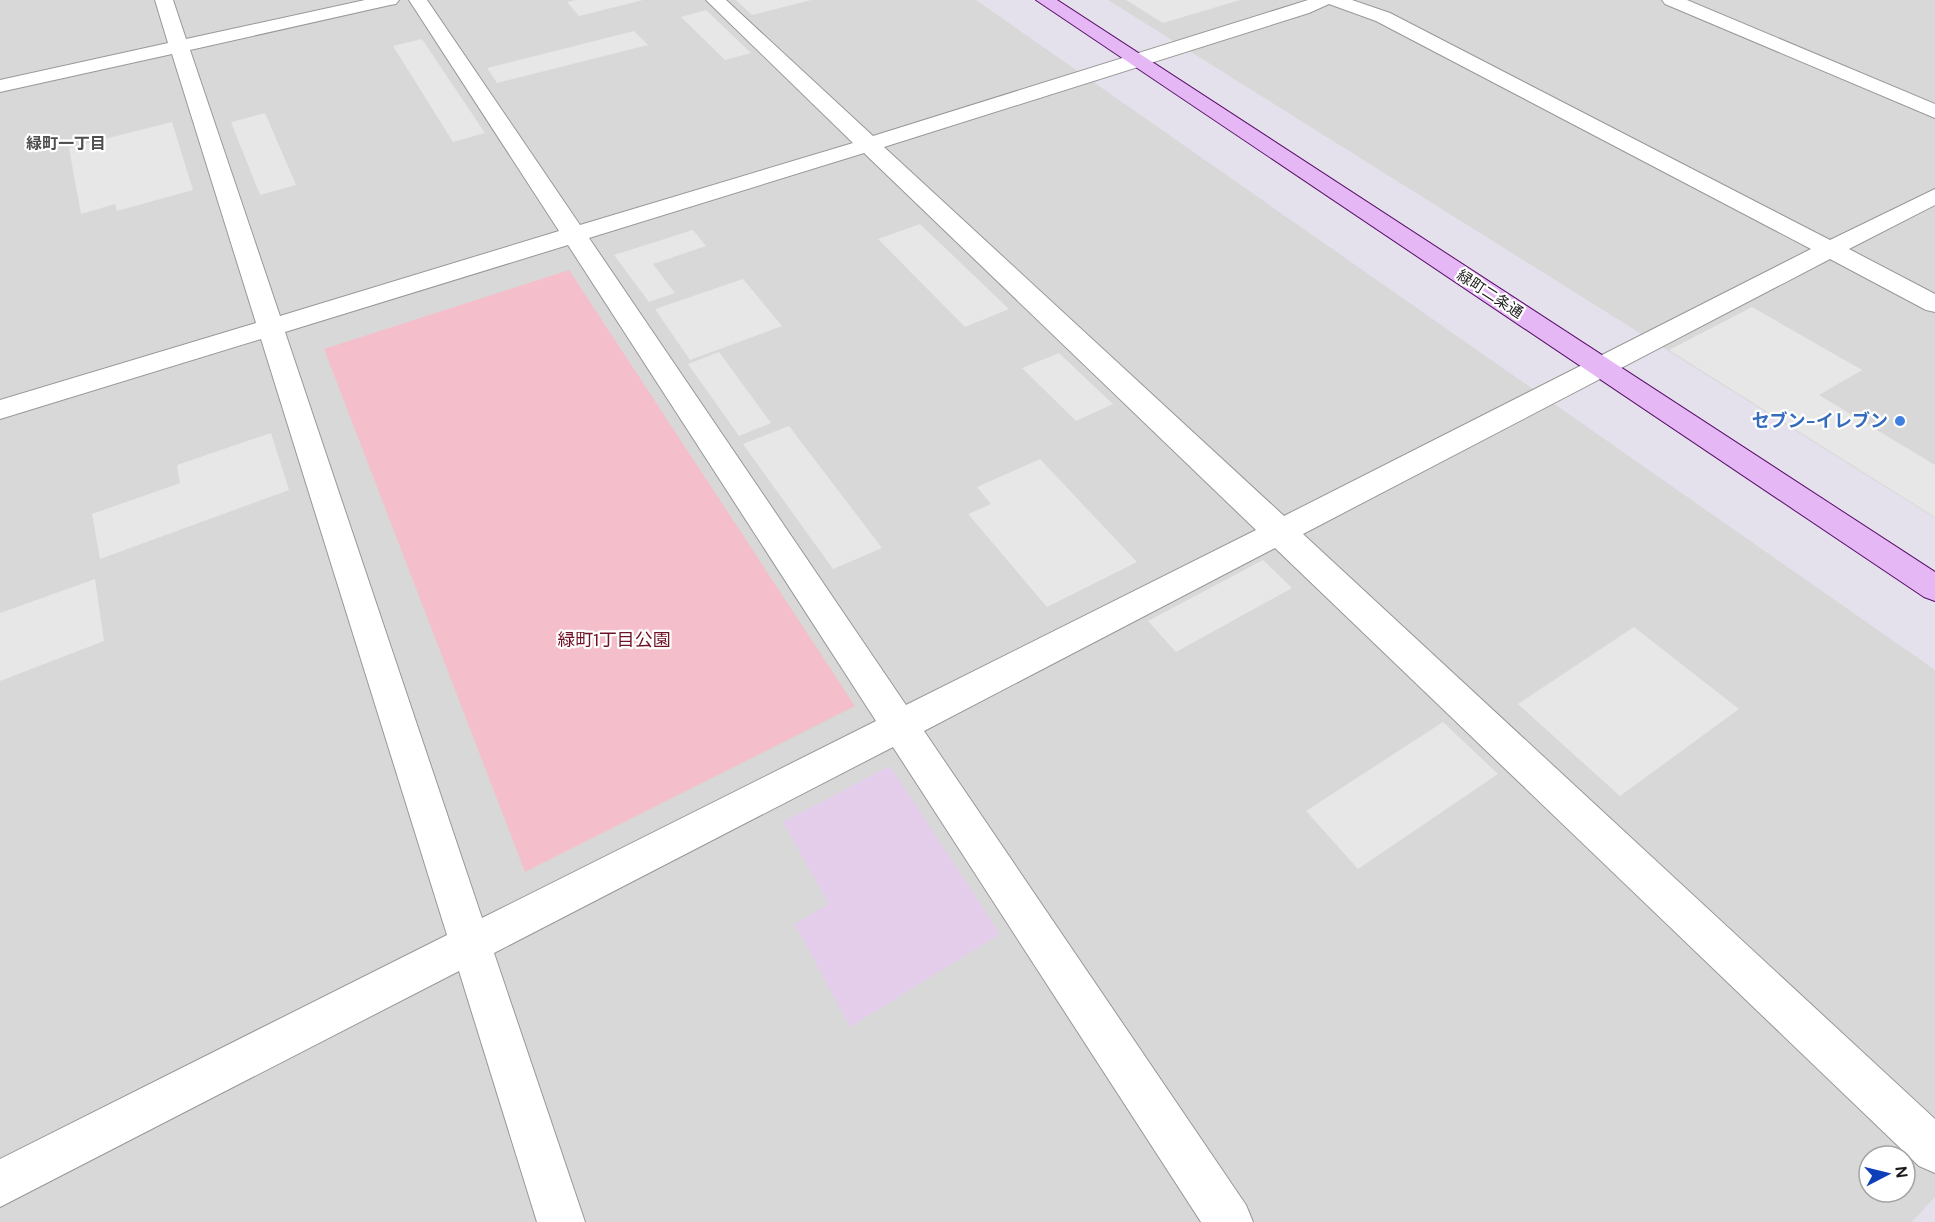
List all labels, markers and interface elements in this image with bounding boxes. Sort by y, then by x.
district label: 緑町一丁目 [26,133,106,154]
street label: 緑町二条通 [1453,265,1527,323]
place label: セブン-イレブン [1752,409,1888,433]
marker: セブン-イレブン [1893,414,1907,428]
park label: 緑町1丁目公園 [557,628,671,652]
north arrow [1857,1144,1917,1204]
text: N [1890,1165,1913,1179]

